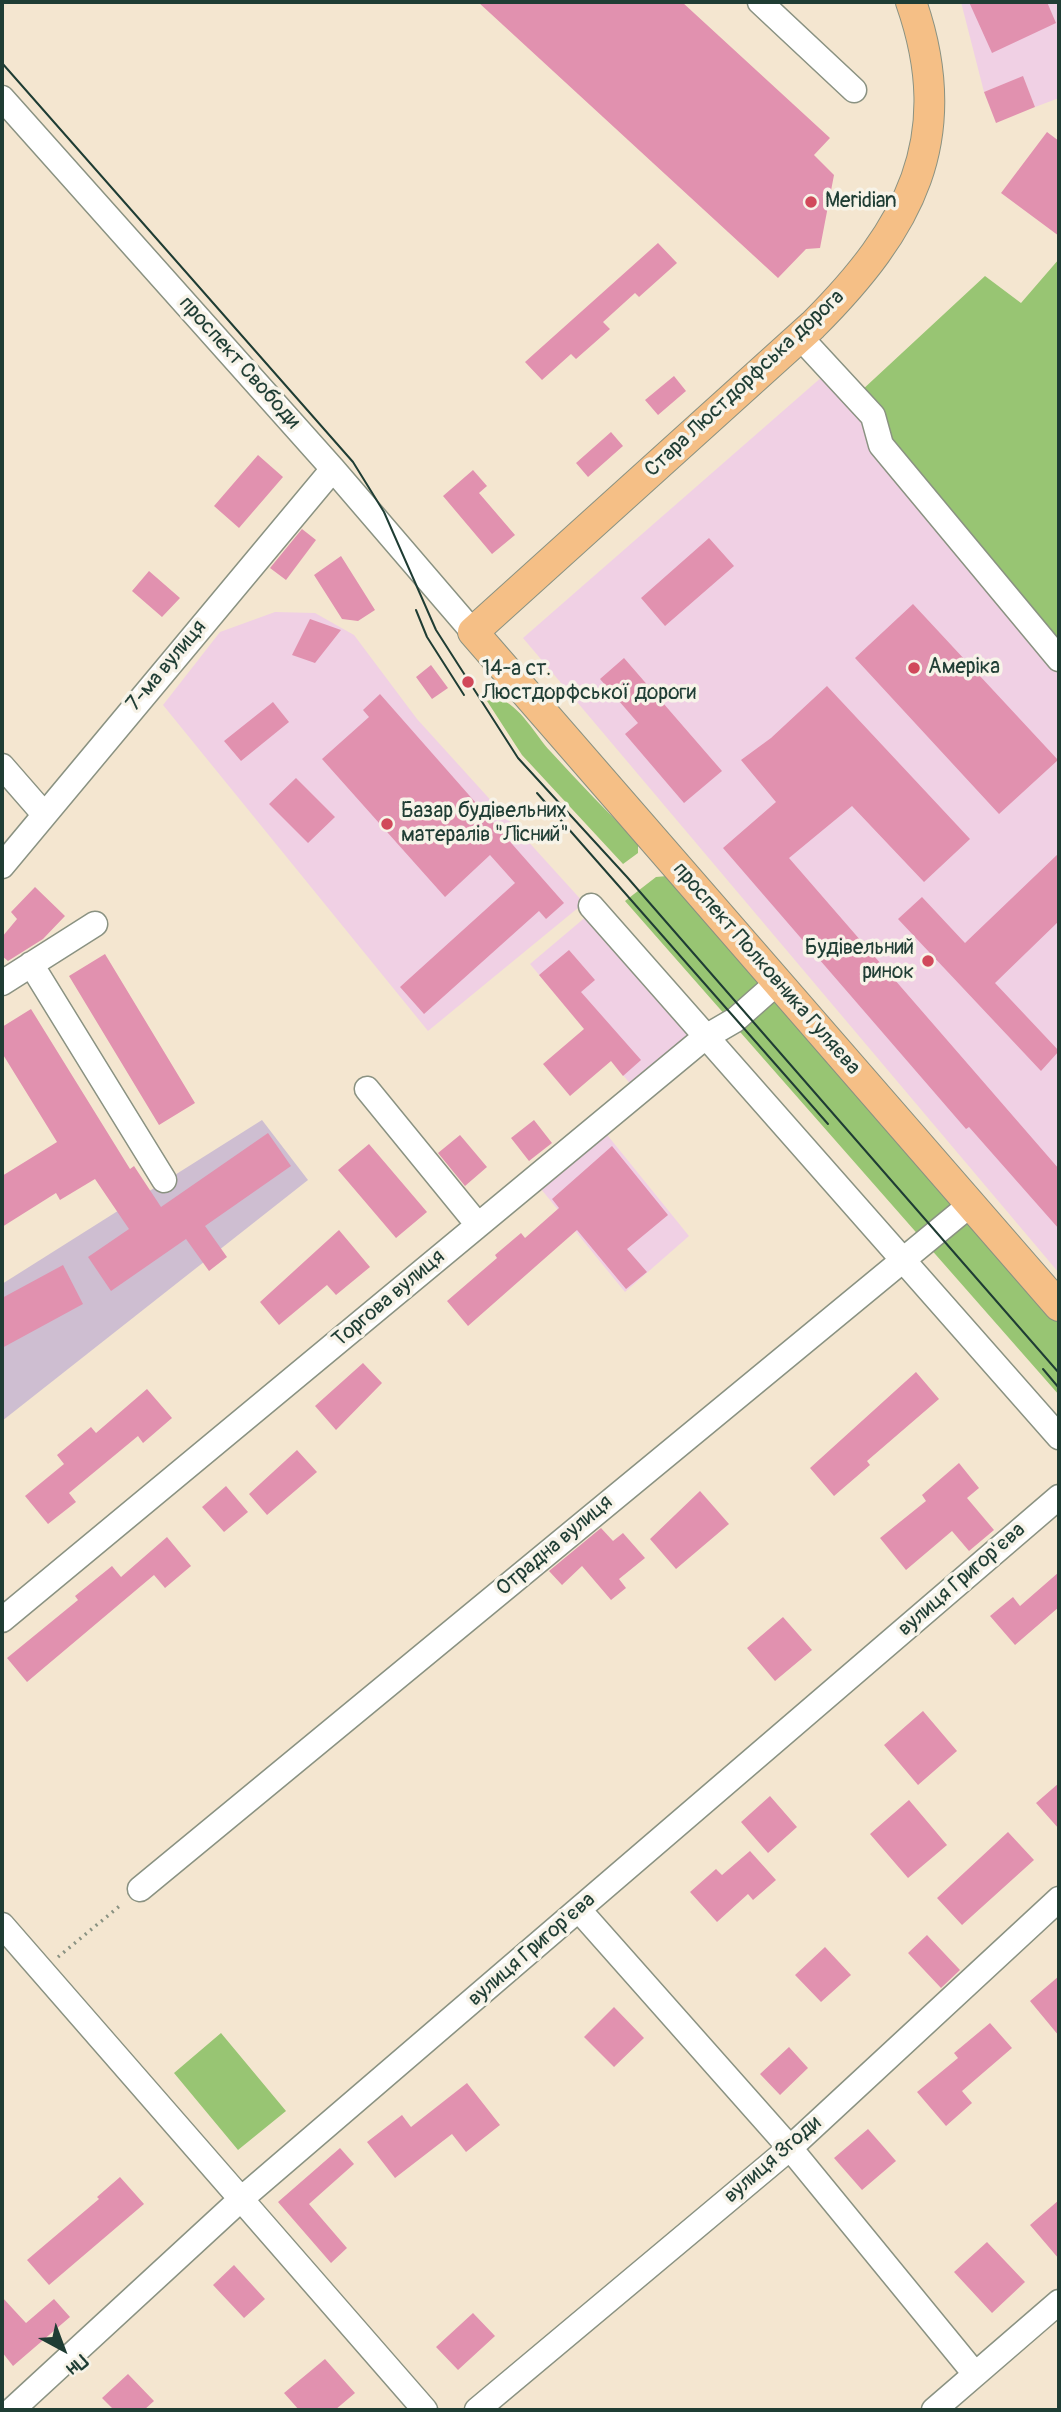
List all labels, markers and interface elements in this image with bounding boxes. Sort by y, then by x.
place label: Meridian [825,189,897,215]
marker: Meridian [803,194,819,210]
street label: Стара Люстдорфська дорога [640,285,850,483]
street label: проспект Свободи [173,292,305,434]
street label: 7-ма вулиця [122,615,212,717]
place label: Амеріка [928,655,1000,681]
place label: 14-а ст. Люстдорфської дороги [482,657,696,707]
marker: Амеріка [906,660,922,676]
marker: 14-а ст. Люстдорфської дороги [460,674,476,690]
place label: Базар будівельних матералів "Лісний" [401,799,569,849]
marker: Базар будівельних матералів "Лісний" [379,816,395,832]
street label: проспект Полковника Гуляєва [667,858,865,1080]
place label: Будівельний ринок [805,936,914,986]
marker: Будівельний ринок [920,953,936,969]
street label: Торгова вулиця [328,1245,450,1353]
street label: Отрадна вулиця [492,1490,618,1602]
street label: вулиця Григор'єва [893,1518,1031,1642]
street label: вулиця Григор'єва [463,1888,601,2012]
street label: вулиця Згоди [719,2111,827,2209]
north arrow [28,2314,98,2384]
text: Пн [61,2349,93,2381]

